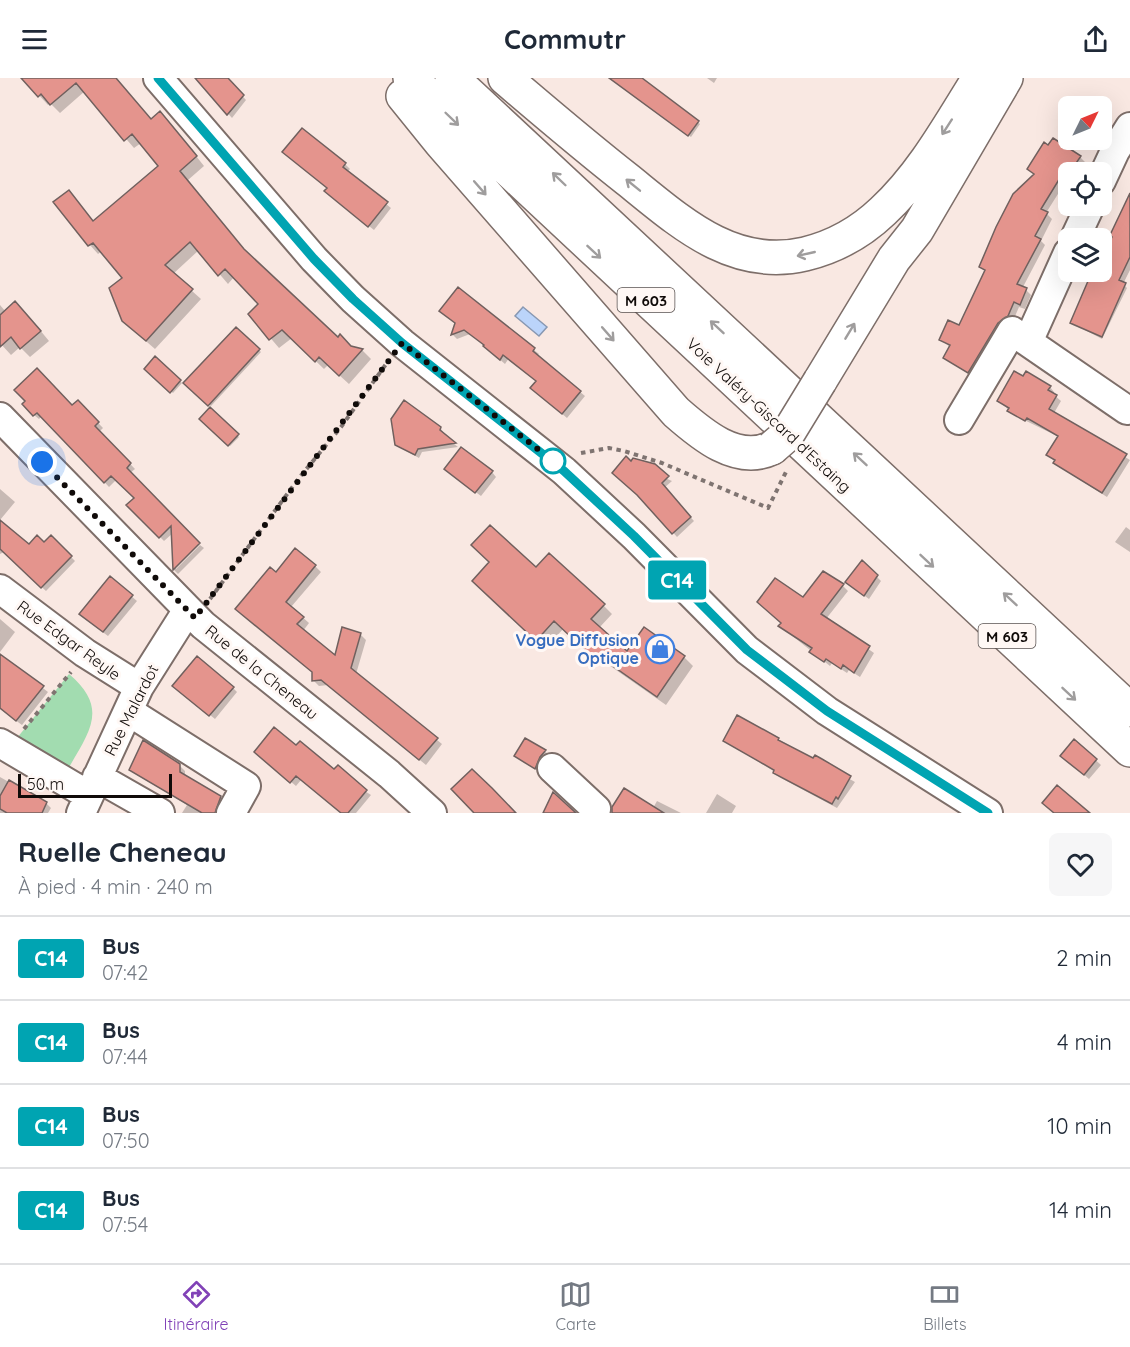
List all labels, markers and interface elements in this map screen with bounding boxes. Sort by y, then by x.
text: Commutr [504,22,626,56]
icon: menu [18,23,51,56]
icon: share [1079,23,1112,56]
north arrow [1058,96,1112,150]
map controls [1058,96,1112,282]
one-way arrow [444,111,459,126]
one-way arrow [941,118,953,135]
button: locate [1058,162,1112,216]
one-way arrow [551,172,566,187]
one-way arrow [625,178,641,191]
one-way arrow [473,180,487,195]
button: layers [1058,228,1112,282]
one-way arrow [587,245,602,259]
one-way arrow [797,248,816,260]
road number: M 603 [618,288,674,312]
one-way arrow [709,319,724,334]
one-way arrow [844,322,857,339]
one-way arrow [601,326,615,341]
street label: Voie Valéry-Giscard d'Estaing [682,333,856,497]
your location [27,447,57,477]
unlabelled marker [540,448,566,474]
one-way arrow [852,452,867,466]
one-way arrow [919,554,934,568]
line badge: C14 [642,560,712,600]
text: C14 [660,567,694,593]
one-way arrow [1003,592,1018,606]
street label: Rue Edgar Reyle [13,596,125,684]
street label: Rue de la Cheneau [202,620,322,724]
road number: M 603 [978,624,1036,648]
place label: Vogue Diffusion Optique [516,630,639,668]
shop icon: Vogue Diffusion Optique [644,633,676,665]
street label: Rue Malardot [99,661,163,759]
one-way arrow [1062,687,1077,701]
scale bar [18,771,172,798]
text: 50 m [27,774,64,794]
button: heart [1049,833,1112,896]
text: Ruelle Cheneau [18,834,227,869]
text: À pied · 4 min · 240 m [18,874,213,899]
text: Bus [102,932,140,960]
text: 2 min [1056,944,1112,972]
text: C14 [34,945,68,971]
text: 07:42 [102,960,148,985]
text: Bus [102,1016,140,1044]
text: 4 min [1057,1028,1112,1056]
text: C14 [34,1029,68,1055]
text: 07:44 [102,1044,148,1069]
text: Bus [102,1100,140,1128]
text: 10 min [1047,1112,1112,1140]
text: C14 [34,1113,68,1139]
text: 07:50 [102,1128,150,1153]
text: Bus [102,1184,140,1212]
text: 14 min [1049,1196,1112,1224]
text: C14 [34,1197,68,1223]
text: 07:54 [102,1212,148,1237]
tab: Itinéraire [163,1278,229,1334]
tab: Carte [556,1278,596,1334]
tab: Billets [923,1278,966,1334]

